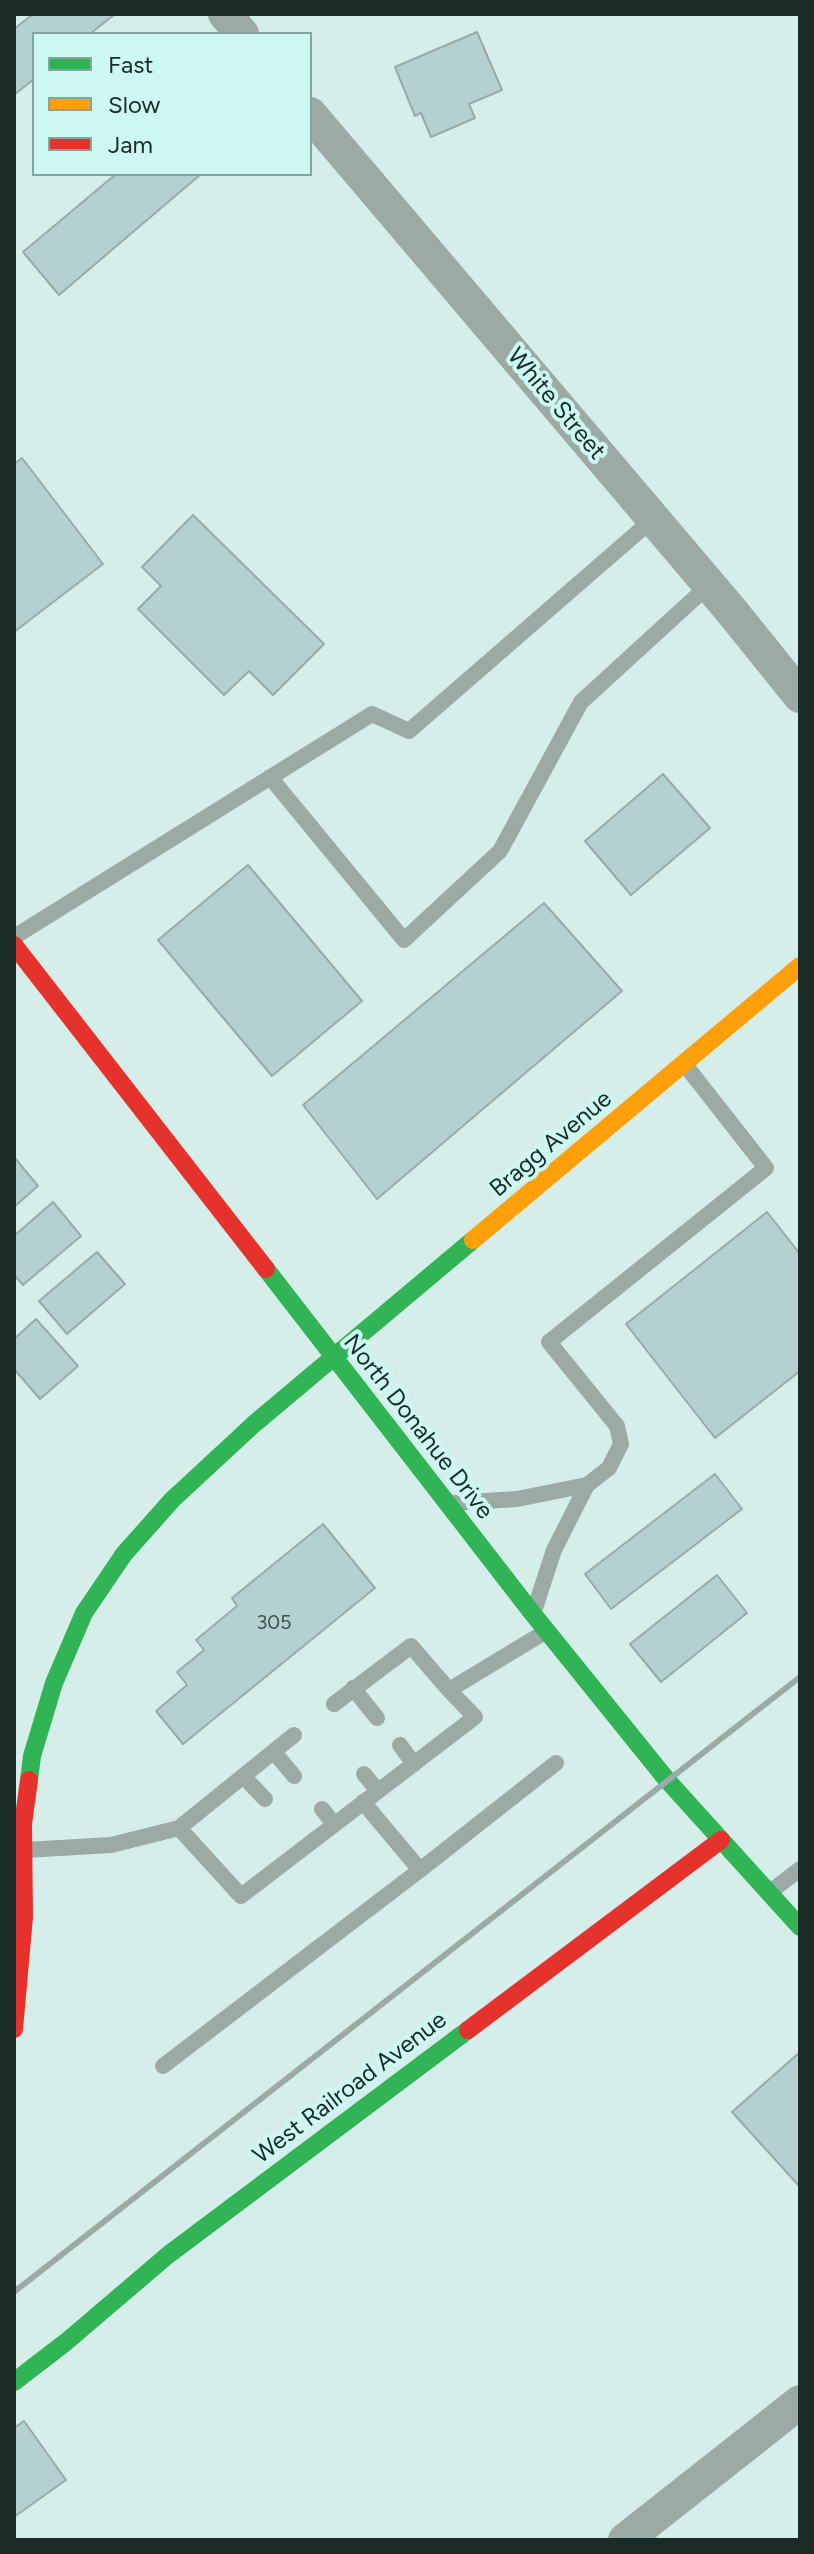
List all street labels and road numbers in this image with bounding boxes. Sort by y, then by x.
street label: White Street [501,342,611,466]
street label: Bragg Avenue [484,1085,618,1203]
street label: North Donahue Drive [337,1329,499,1525]
street label: West Railroad Avenue [248,2006,452,2170]

